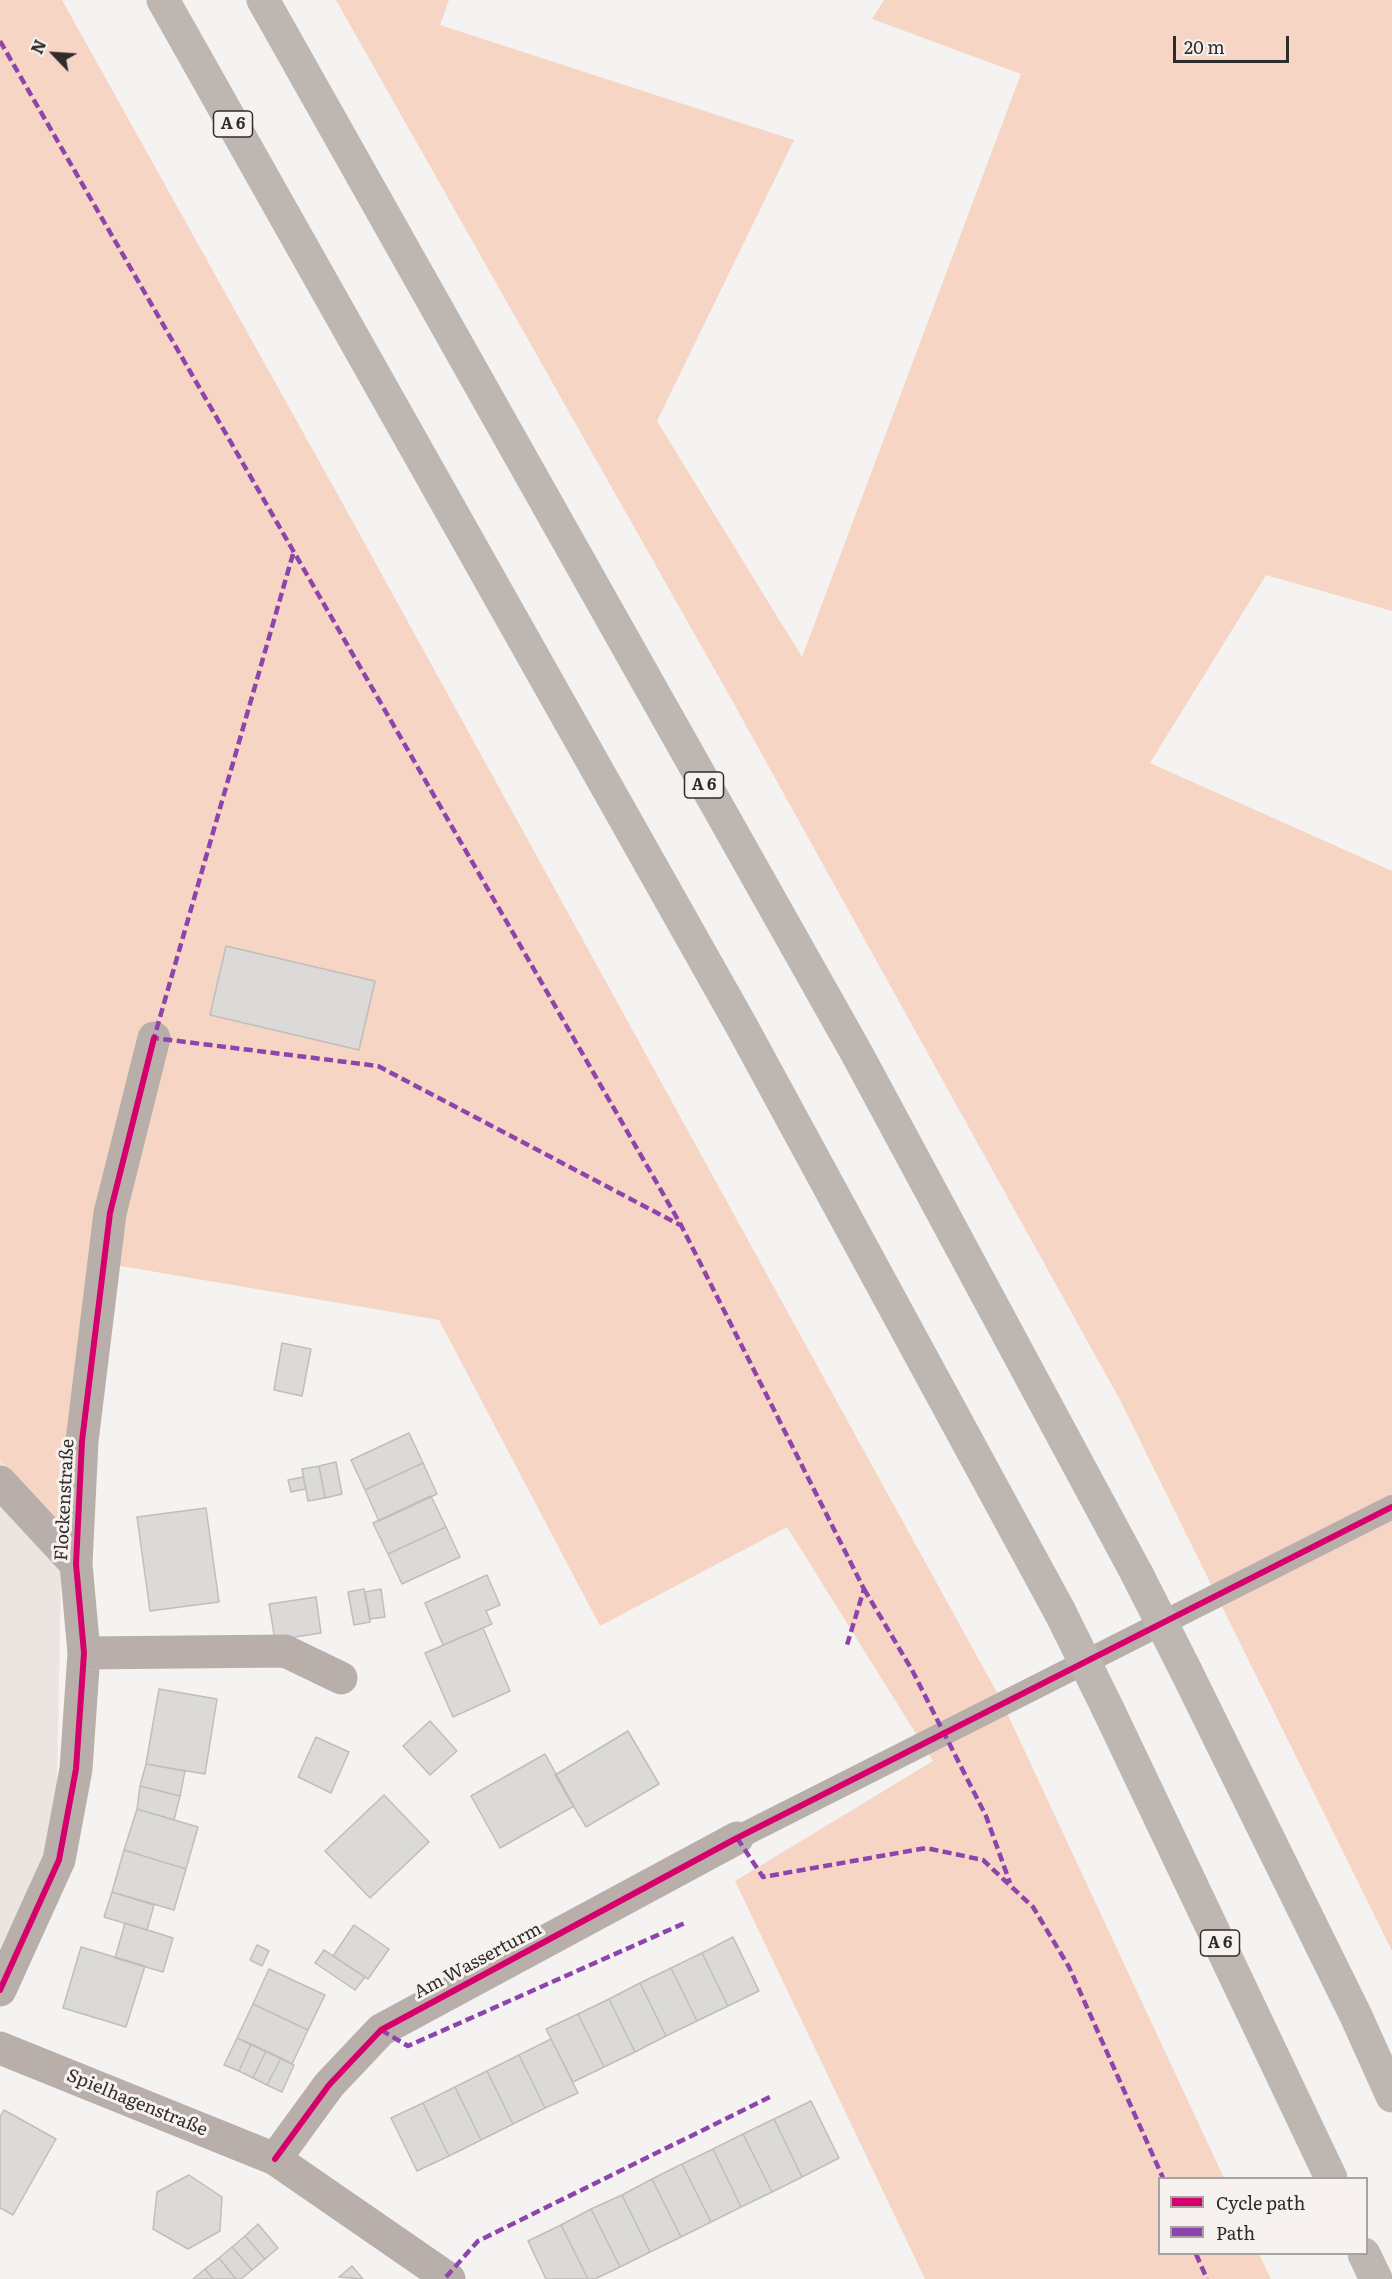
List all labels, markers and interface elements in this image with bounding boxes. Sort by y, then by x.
north arrow [24,24,84,84]
scale bar [1176,24,1292,62]
text: 20 m [1184,33,1225,60]
text: N [24,35,51,58]
road number: A 6 [214,111,252,137]
road number: A 6 [684,772,724,798]
street label: Flockenstraße [51,1438,79,1562]
street label: Am Wasserturm [411,1918,545,2004]
road number: A 6 [1200,1930,1240,1956]
street label: Spielhagenstraße [64,2065,210,2141]
legend [1158,2177,1368,2255]
text: Cycle path [1216,2189,1305,2216]
text: Path [1216,2219,1255,2246]

